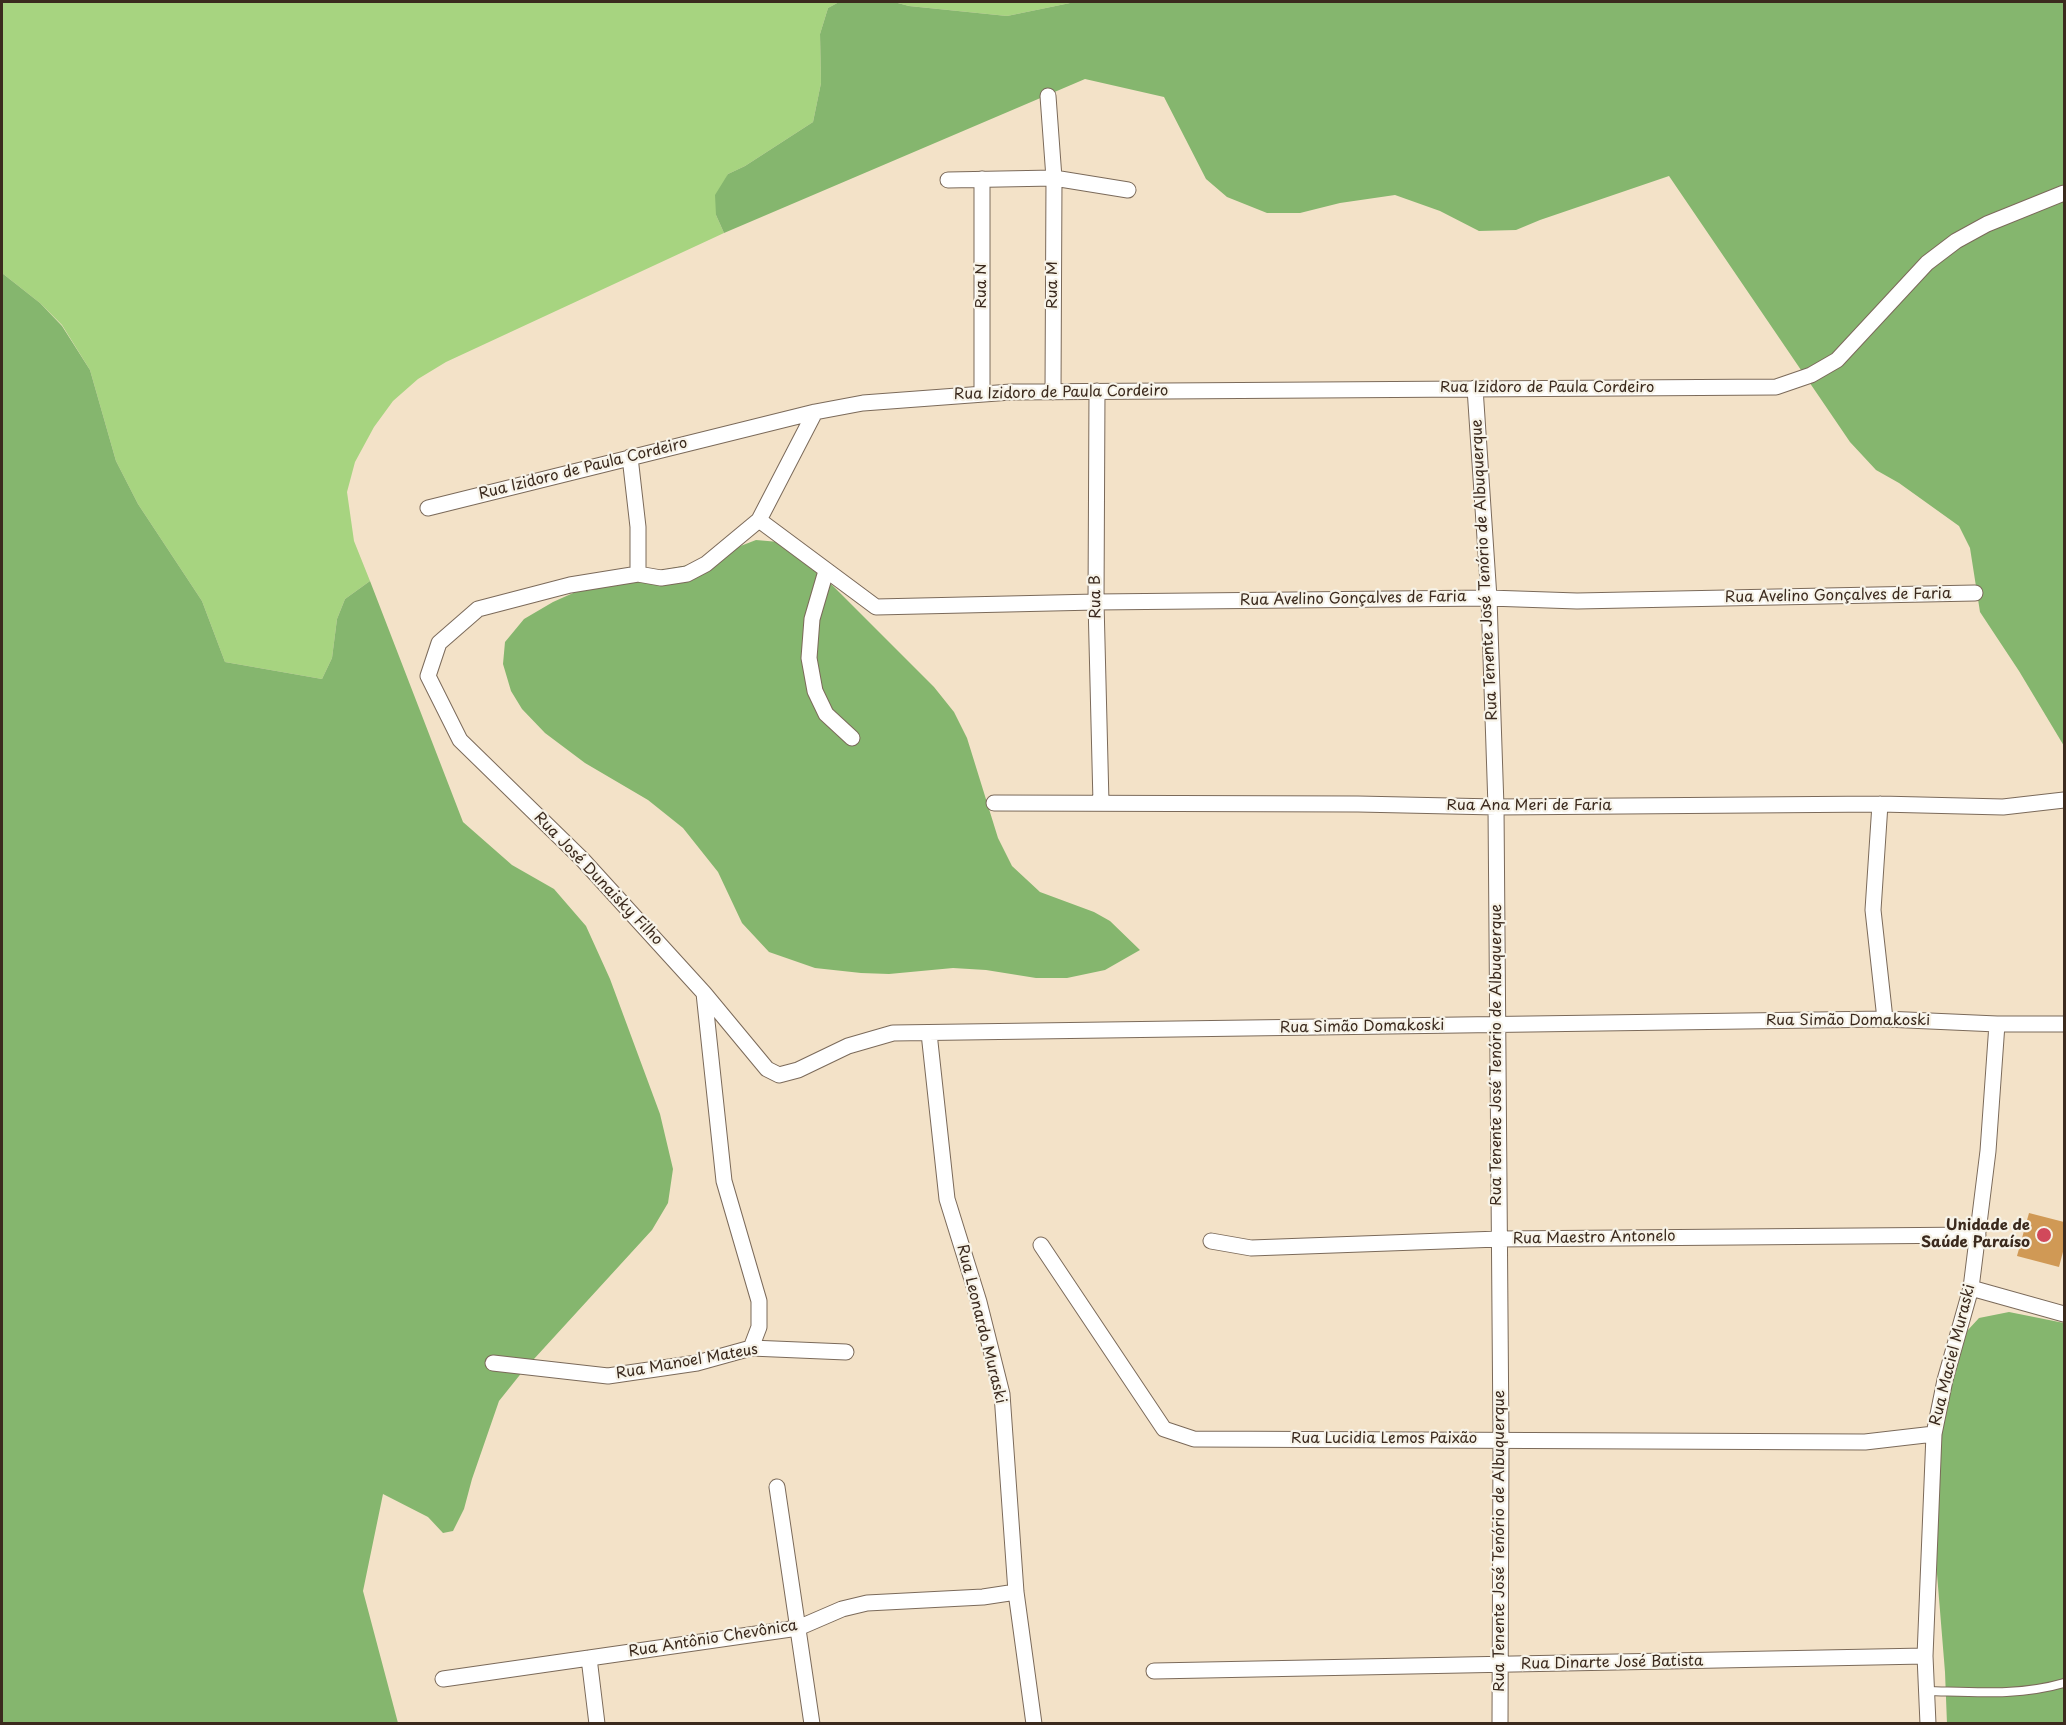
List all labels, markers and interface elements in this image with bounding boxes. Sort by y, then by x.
street label: Rua M [1044,261,1062,309]
street label: Rua N [973,263,991,309]
street label: Rua Izidoro de Paula Cordeiro [1440,379,1654,397]
street label: Rua Izidoro de Paula Cordeiro [954,382,1168,404]
street label: Rua Tenente José Tenório de Albuquerque [1468,419,1502,721]
street label: Rua Izidoro de Paula Cordeiro [477,434,689,504]
street label: Rua B [1087,575,1105,619]
street label: Rua Avelino Gonçalves de Faria [1725,585,1951,607]
street label: Rua Avelino Gonçalves de Faria [1240,588,1466,610]
street label: Rua Ana Meri de Faria [1446,797,1612,815]
street label: Rua José Dunaisky Filho [530,809,666,949]
street label: Rua Tenente José Tenório de Albuquerque [1488,904,1506,1206]
street label: Rua Simão Domakoski [1766,1012,1930,1030]
street label: Rua Simão Domakoski [1280,1017,1444,1037]
place label: Unidade de Saúde Paraíso [1921,1217,2030,1252]
marker: Unidade de Saúde Paraíso [2035,1226,2053,1244]
street label: Rua Maestro Antonelo [1512,1228,1676,1248]
street label: Rua Leonardo Muraski [953,1243,1009,1405]
street label: Rua Maciel Muraski [1927,1282,1979,1428]
street label: Rua Manoel Mateus [615,1341,759,1383]
street label: Rua Tenente José Tenório de Albuquerque [1491,1390,1509,1692]
street label: Rua Lucidia Lemos Paixão [1291,1430,1477,1448]
street label: Rua Antônio Chevônica [627,1617,799,1661]
street label: Rua Dinarte José Batista [1521,1652,1703,1674]

